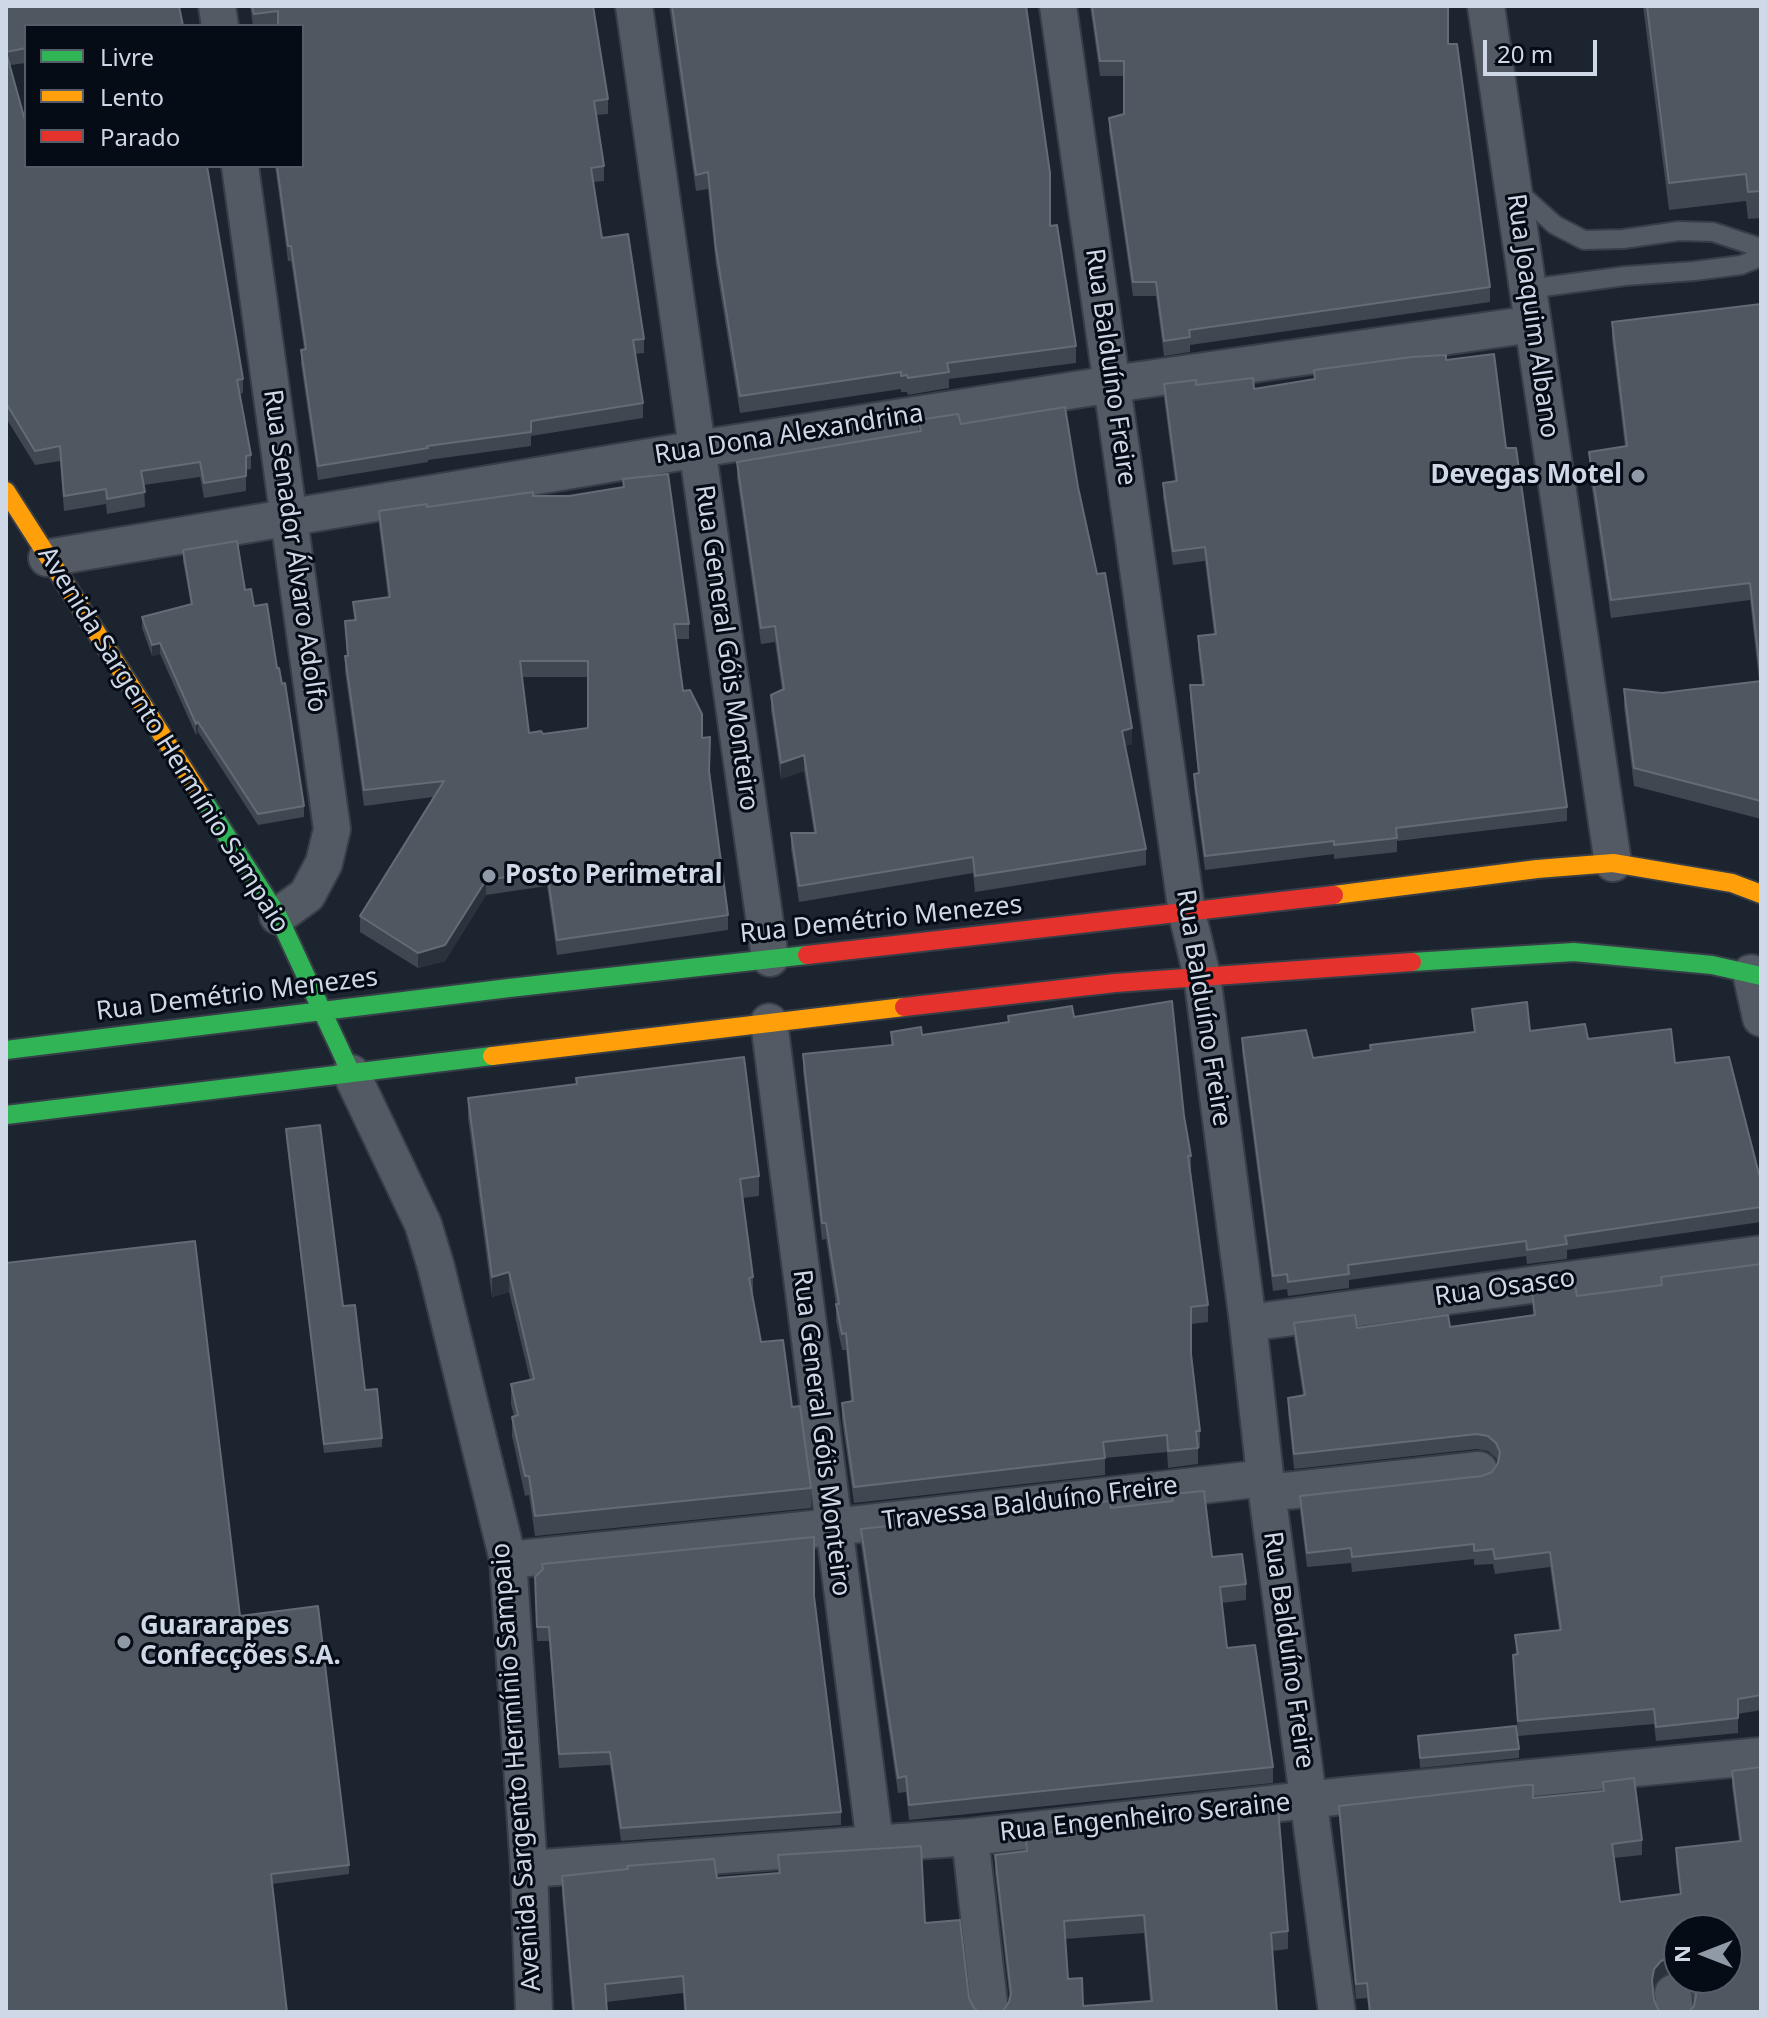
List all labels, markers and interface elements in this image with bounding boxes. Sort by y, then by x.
legend [24,24,304,168]
scale bar [1487,24,1601,74]
text: 20 m [1497,37,1553,70]
text: Livre [100,40,154,73]
text: Lento [100,80,164,113]
text: Parado [100,120,180,153]
street label: Rua Joaquim Albano [1499,192,1565,440]
street label: Rua Balduíno Freire [1078,246,1142,488]
street label: Rua Senador Álvaro Adolfo [256,387,332,715]
street label: Rua Dona Alexandrina [652,398,926,472]
place label: Devegas Motel [1430,460,1622,492]
marker: Devegas Motel [1629,467,1647,485]
street label: Rua General Góis Monteiro [688,483,764,813]
street label: Avenida Sargento Hermínio Sampaio [31,541,295,939]
place label: Posto Perimetral [505,860,722,892]
marker: Posto Perimetral [480,867,498,885]
street label: Rua Balduíno Freire [1169,887,1237,1129]
street label: Rua Demétrio Menezes [738,890,1024,950]
street label: Rua Demétrio Menezes [94,962,380,1028]
street label: Rua Osasco [1433,1263,1577,1313]
street label: Rua General Góis Monteiro [785,1268,857,1598]
street label: Travessa Balduíno Freire [880,1470,1180,1538]
street label: Rua Balduíno Freire [1256,1529,1320,1771]
street label: Avenida Sargento Hermínio Sampaio [486,1542,548,1992]
place label: Guararapes Confecções S.A. [140,1611,341,1672]
marker: Guararapes Confecções S.A. [115,1633,133,1651]
street label: Rua Engenheiro Seraine [998,1787,1292,1849]
north arrow [1663,1914,1743,1994]
text: N [1666,1945,1696,1963]

